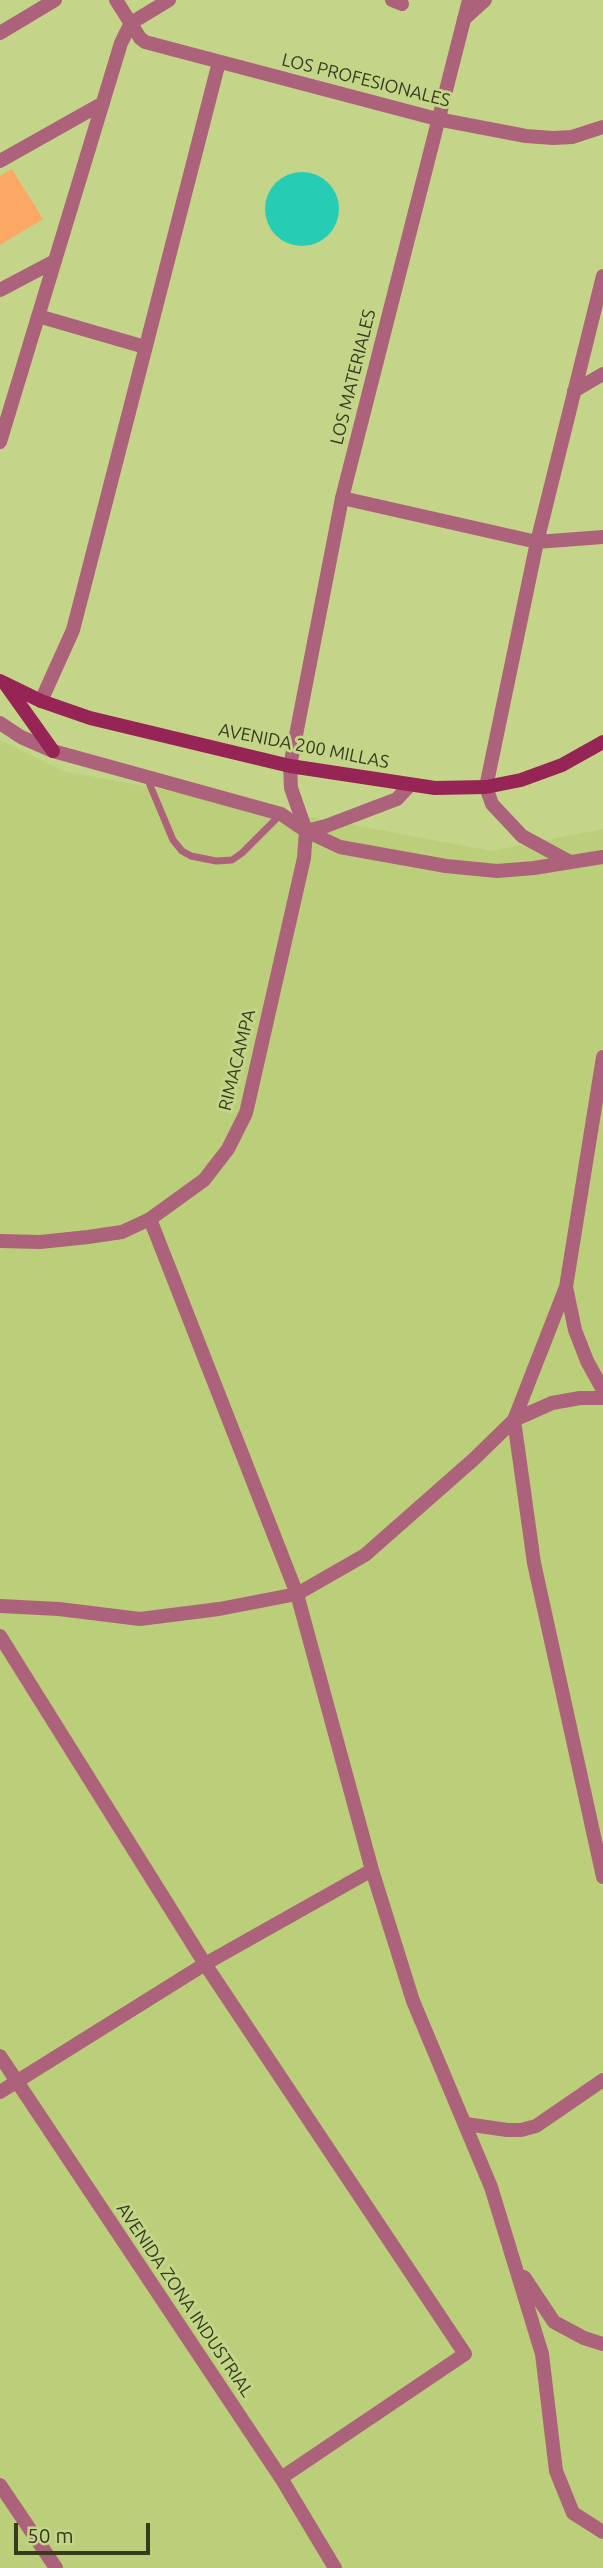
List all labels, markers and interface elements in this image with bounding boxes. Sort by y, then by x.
street label: LOS PROFESIONALES [280,49,452,111]
street label: LOS MATERIALES [326,307,380,447]
street label: AVENIDA 200 MILLAS [217,719,391,773]
street label: RIMACAMPA [214,1007,260,1113]
street label: AVENIDA ZONA INDUSTRIAL [112,2199,258,2401]
scale bar [18,2508,154,2552]
text: 50 m [27,2523,74,2547]

